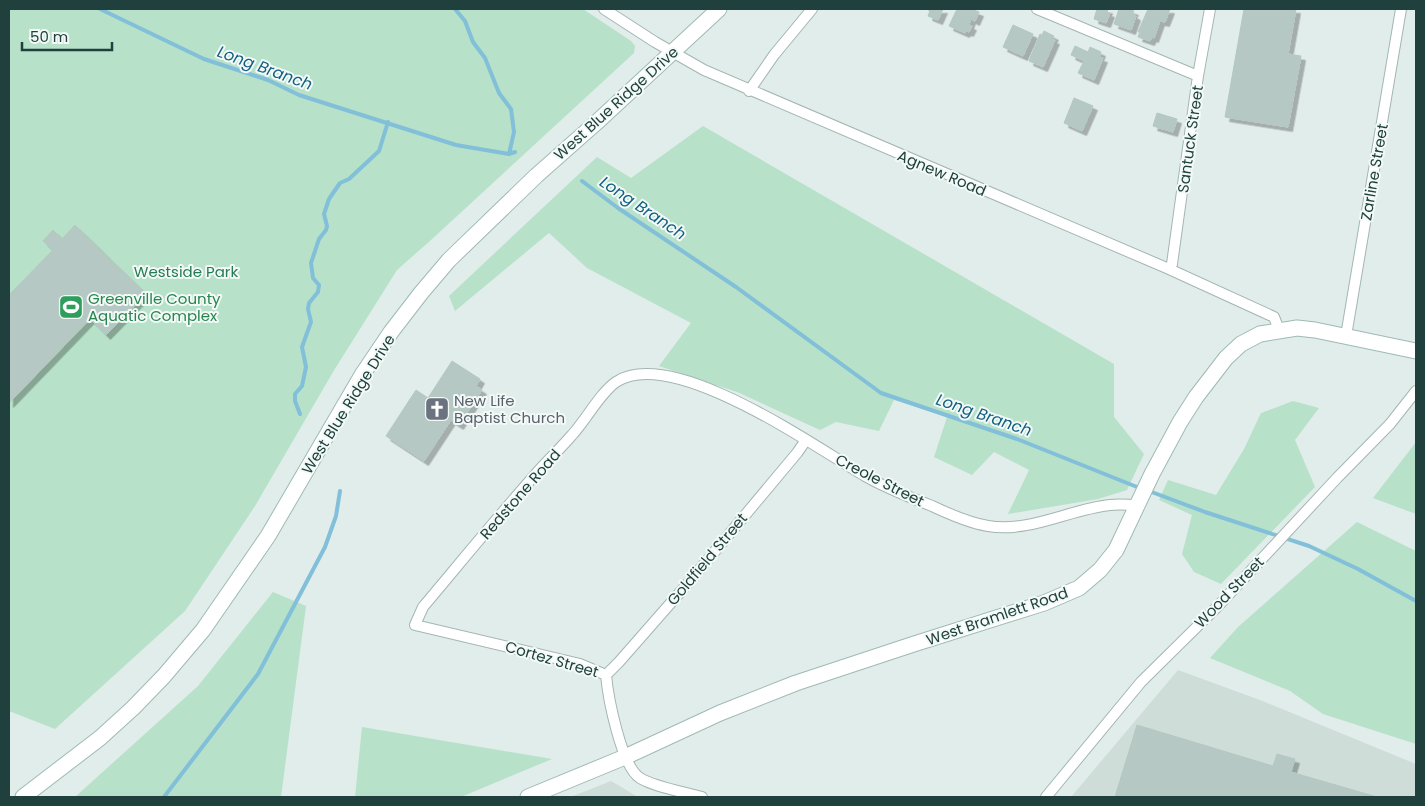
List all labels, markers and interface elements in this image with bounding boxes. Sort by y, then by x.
scale bar [22,20,112,52]
text: 50 m [30,26,68,47]
water label: Long Branch [214,40,316,96]
street label: West Blue Ridge Drive [549,41,683,165]
street label: Santuck Street [1172,84,1208,194]
street label: Zarline Street [1355,122,1393,222]
street label: Agnew Road [894,145,990,201]
water label: Long Branch [595,171,691,245]
park label: Westside Park [134,261,238,282]
place label: Greenville County Aquatic Complex [88,288,221,326]
sports icon: Greenville County Aquatic Complex [58,294,84,320]
street label: West Blue Ridge Drive [296,330,400,478]
water label: Long Branch [933,388,1035,442]
place label: New Life Baptist Church [454,390,565,428]
church icon: New Life Baptist Church [424,396,450,422]
street label: Redstone Road [475,444,565,544]
street label: Creole Street [832,449,928,511]
street label: Goldfield Street [662,508,752,610]
street label: Wood Street [1190,552,1268,632]
street label: West Bramlett Road [923,582,1071,650]
street label: Cortez Street [503,636,601,682]

